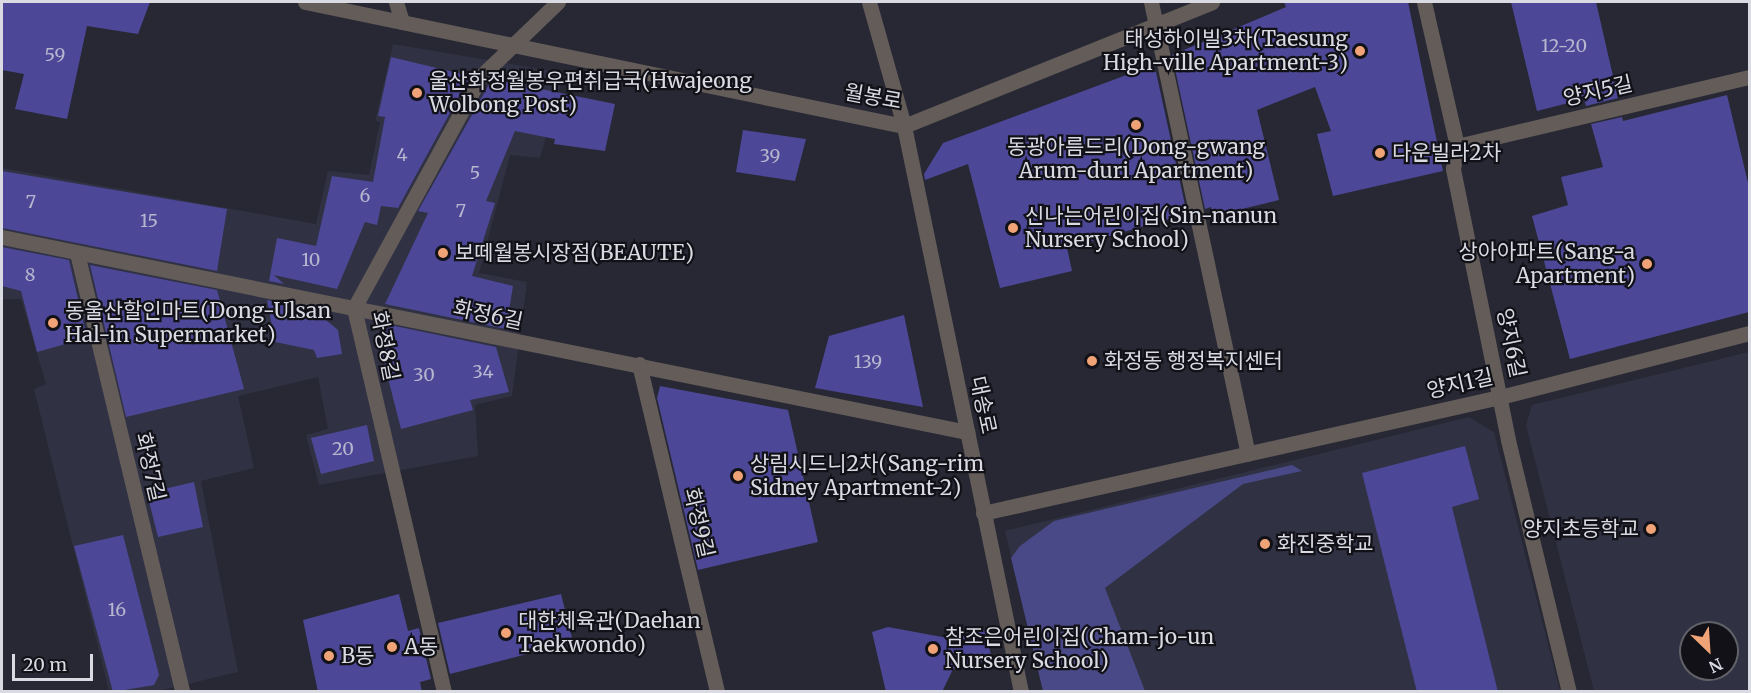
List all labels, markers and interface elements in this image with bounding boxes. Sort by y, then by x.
place label: 태성하이빌3차(Taesung High-ville Apartment-3) [1105,26,1348,76]
house number: 12-20 [1541,35,1587,57]
house number: 59 [45,44,65,66]
marker: 태성하이빌3차(Taesung High-ville Apartment-3) [1353,44,1367,58]
place label: 울산화정월봉우편취급국(Hwajeong Wolbong Post) [429,68,752,118]
street label: 양지5길 [1561,71,1635,111]
street label: 월봉로 [842,80,904,114]
marker: 울산화정월봉우편취급국(Hwajeong Wolbong Post) [410,86,424,100]
marker: 동광아름드리(Dong-gwang Arum-duri Apartment) [1129,118,1143,132]
place label: 동광아름드리(Dong-gwang Arum-duri Apartment) [1007,134,1265,184]
place label: 다운빌라2차 [1392,140,1501,166]
house number: 4 [396,144,408,166]
house number: 39 [760,145,780,167]
marker: 다운빌라2차 [1373,146,1387,160]
house number: 5 [470,162,480,184]
house number: 6 [360,185,370,207]
house number: 7 [26,191,36,213]
house number: 7 [456,200,466,222]
place label: 신나는어린이집(Sin-nanun Nursery School) [1025,203,1277,253]
house number: 15 [140,210,158,232]
marker: 신나는어린이집(Sin-nanun Nursery School) [1006,221,1020,235]
place label: 상아아파트(Sang-a Apartment) [1458,239,1635,289]
place label: 보떼월봉시장점(BEAUTE) [455,240,694,266]
marker: 보떼월봉시장점(BEAUTE) [436,246,450,260]
house number: 10 [302,249,320,271]
marker: 상아아파트(Sang-a Apartment) [1640,257,1654,271]
house number: 8 [25,264,35,286]
street label: 화정6길 [451,295,525,335]
place label: 동울산할인마트(Dong-Ulsan Hal-in Supermarket) [65,298,331,348]
street label: 양지6길 [1491,306,1531,380]
street label: 화정8길 [366,309,404,383]
marker: 동울산할인마트(Dong-Ulsan Hal-in Supermarket) [46,316,60,330]
place label: 화정동 행정복지센터 [1104,348,1283,374]
house number: 139 [854,351,882,373]
marker: 화정동 행정복지센터 [1085,354,1099,368]
house number: 34 [472,361,494,383]
house number: 30 [413,364,435,386]
street label: 양지1길 [1424,364,1496,404]
street label: 대송로 [965,374,1001,436]
street label: 화정7길 [130,430,170,504]
house number: 20 [332,438,354,460]
place label: 상림시드니2차(Sang-rim Sidney Apartment-2) [750,451,984,501]
marker: 상림시드니2차(Sang-rim Sidney Apartment-2) [731,469,745,483]
street label: 화정9길 [679,486,719,560]
place label: 양지초등학교 [1523,516,1639,542]
marker: 양지초등학교 [1644,522,1658,536]
place label: 화진중학교 [1277,531,1374,557]
marker: 화진중학교 [1258,537,1272,551]
house number: 16 [108,599,126,621]
place label: 대한체육관(Daehan Taekwondo) [518,608,701,658]
north arrow [1679,621,1739,681]
place label: 참조은어린이집(Cham-jo-un Nursery School) [945,624,1214,674]
marker: 대한체육관(Daehan Taekwondo) [499,626,513,640]
place label: A동 [404,634,438,660]
marker: A동 [385,640,399,654]
scale bar [15,642,96,680]
marker: 참조은어린이집(Cham-jo-un Nursery School) [926,642,940,656]
place label: B동 [341,643,374,669]
marker: B동 [322,649,336,663]
text: 20 m [23,653,67,676]
text: N [1706,654,1726,677]

